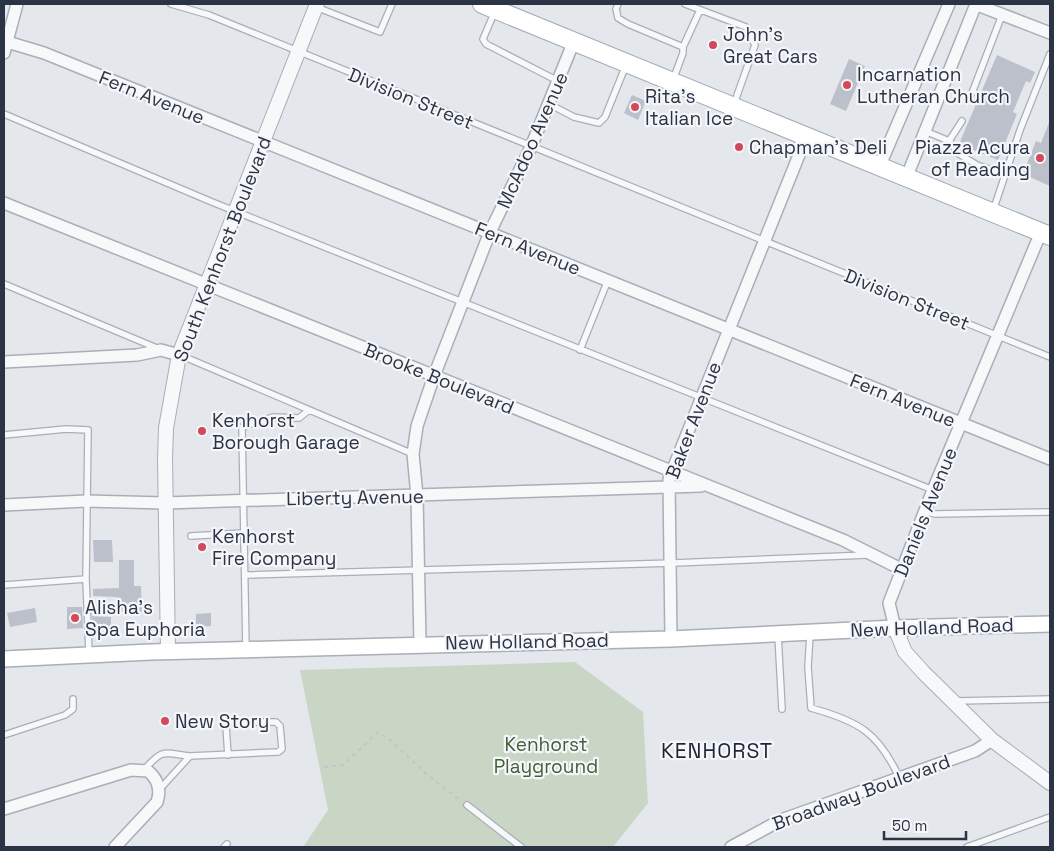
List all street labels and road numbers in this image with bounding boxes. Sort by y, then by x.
street label: Division Street [344,62,477,135]
street label: Fern Avenue [95,65,208,130]
street label: McAdoo Avenue [491,68,574,213]
street label: South Kenhorst Boulevard [168,133,277,365]
street label: Fern Avenue [471,216,584,281]
street label: Division Street [840,263,973,336]
street label: Brooke Boulevard [360,337,518,420]
street label: Baker Avenue [660,358,727,482]
street label: Fern Avenue [846,368,959,433]
street label: Daniels Avenue [888,444,963,581]
street label: Liberty Avenue [286,484,424,511]
street label: New Holland Road [850,612,1014,643]
street label: New Holland Road [445,628,609,655]
street label: Broadway Boulevard [769,749,954,836]

